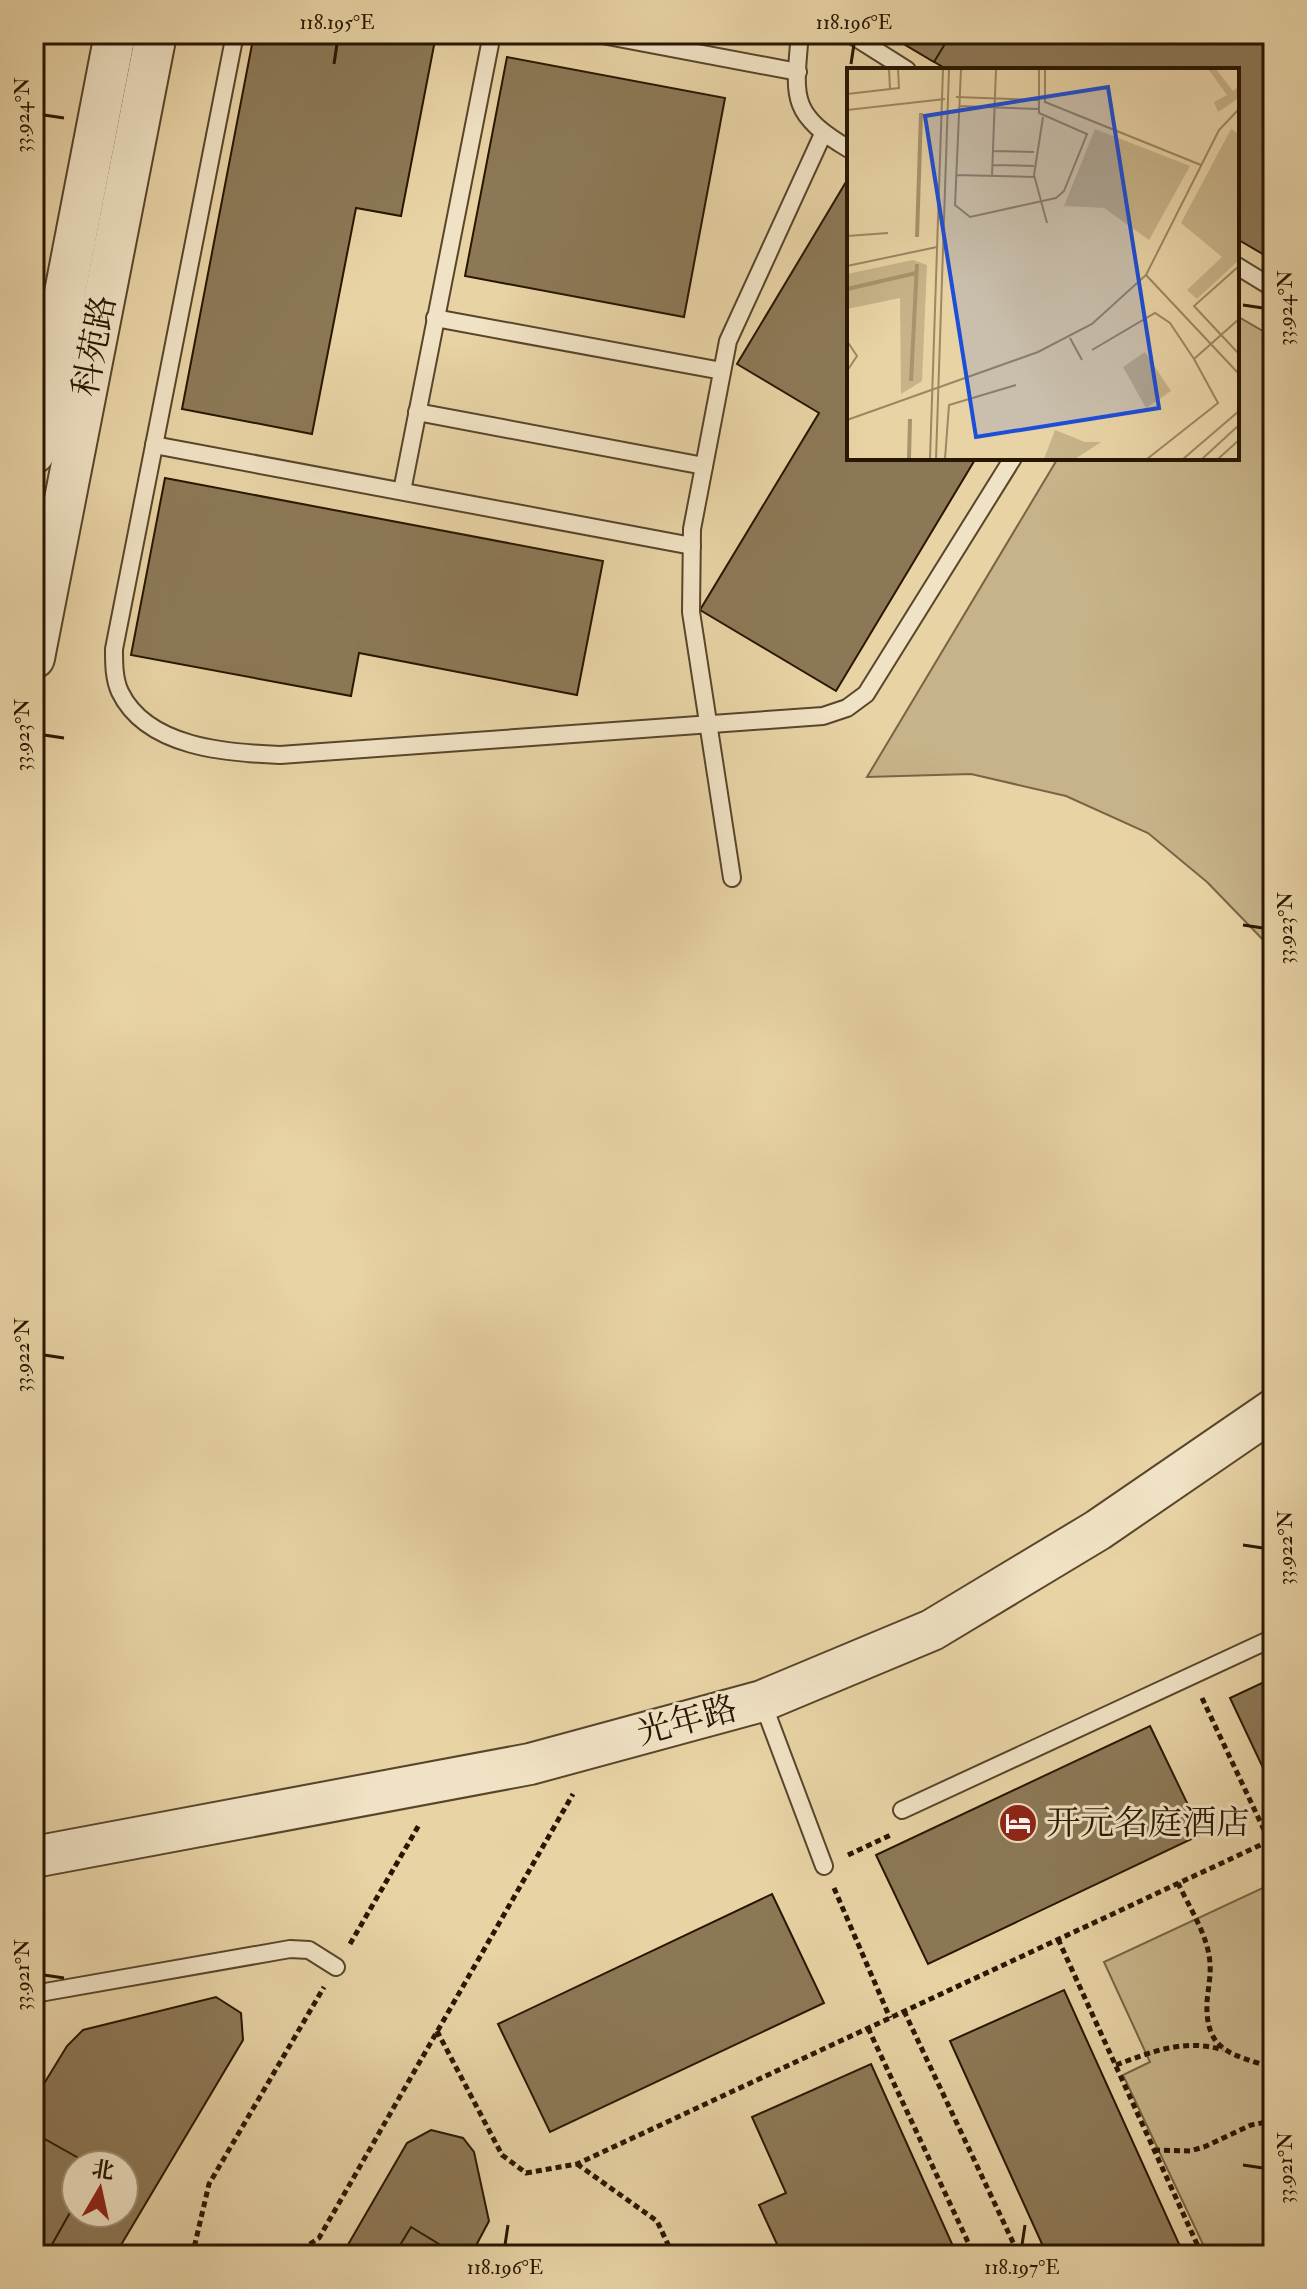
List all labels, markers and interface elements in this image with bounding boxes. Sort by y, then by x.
text: 118.195°E [299,10,375,35]
text: 118.196°E [816,10,892,35]
inset map [847,68,1239,460]
text: 33.924°N [10,77,35,153]
text: 33.924°N [1273,270,1298,346]
street label: 科苑路 [64,292,126,400]
text: 33.923°N [10,699,35,771]
text: 33.923°N [1273,892,1298,964]
text: 33.922°N [10,1318,35,1392]
text: 33.922°N [1273,1511,1298,1585]
street label: 光年路 [632,1687,742,1755]
hotel icon: 开元名庭酒店 [997,1802,1039,1844]
place label: 开元名庭酒店 [1046,1802,1250,1845]
text: 33.921°N [10,1939,35,2011]
text: 33.921°N [1273,2132,1298,2204]
north arrow [60,2149,140,2229]
text: 北 [90,2155,116,2186]
text: 118.196°E [467,2255,543,2280]
text: 118.197°E [984,2255,1060,2280]

